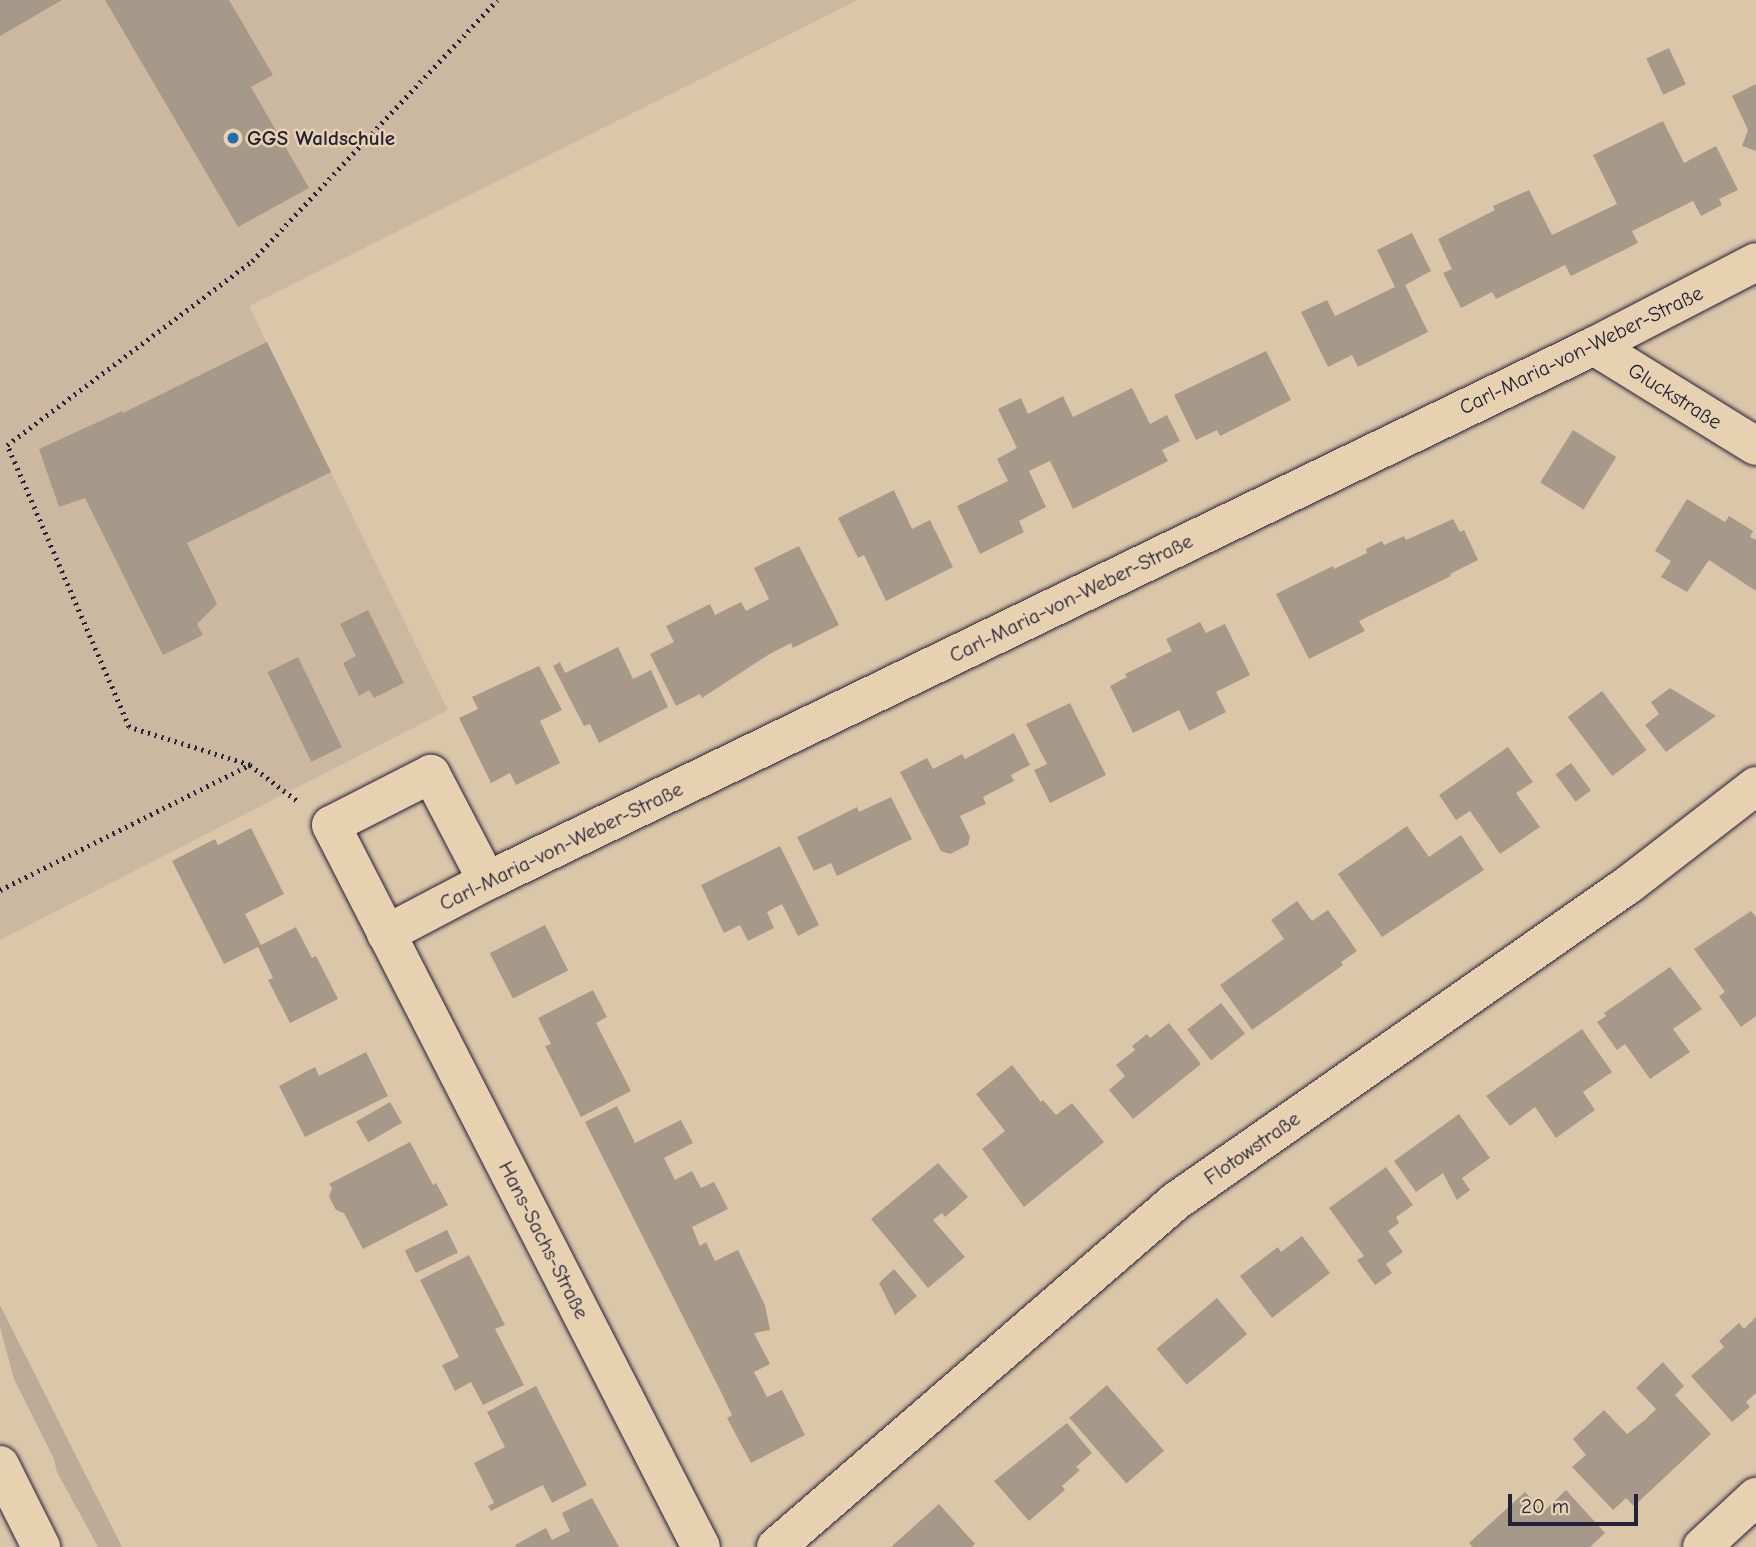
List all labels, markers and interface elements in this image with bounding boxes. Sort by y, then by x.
place label: GGS Waldschule [247,125,395,151]
marker: GGS Waldschule [225,130,241,146]
street label: Carl-Maria-von-Weber-Straße [1455,280,1707,420]
street label: Gluckstraße [1623,357,1727,435]
street label: Carl-Maria-von-Weber-Straße [945,528,1197,668]
street label: Carl-Maria-von-Weber-Straße [435,776,687,916]
street label: Flotowstraße [1199,1106,1305,1190]
street label: Hans-Sachs-Straße [493,1157,595,1323]
scale bar [1511,1480,1640,1524]
text: 20 m [1521,1494,1569,1518]

